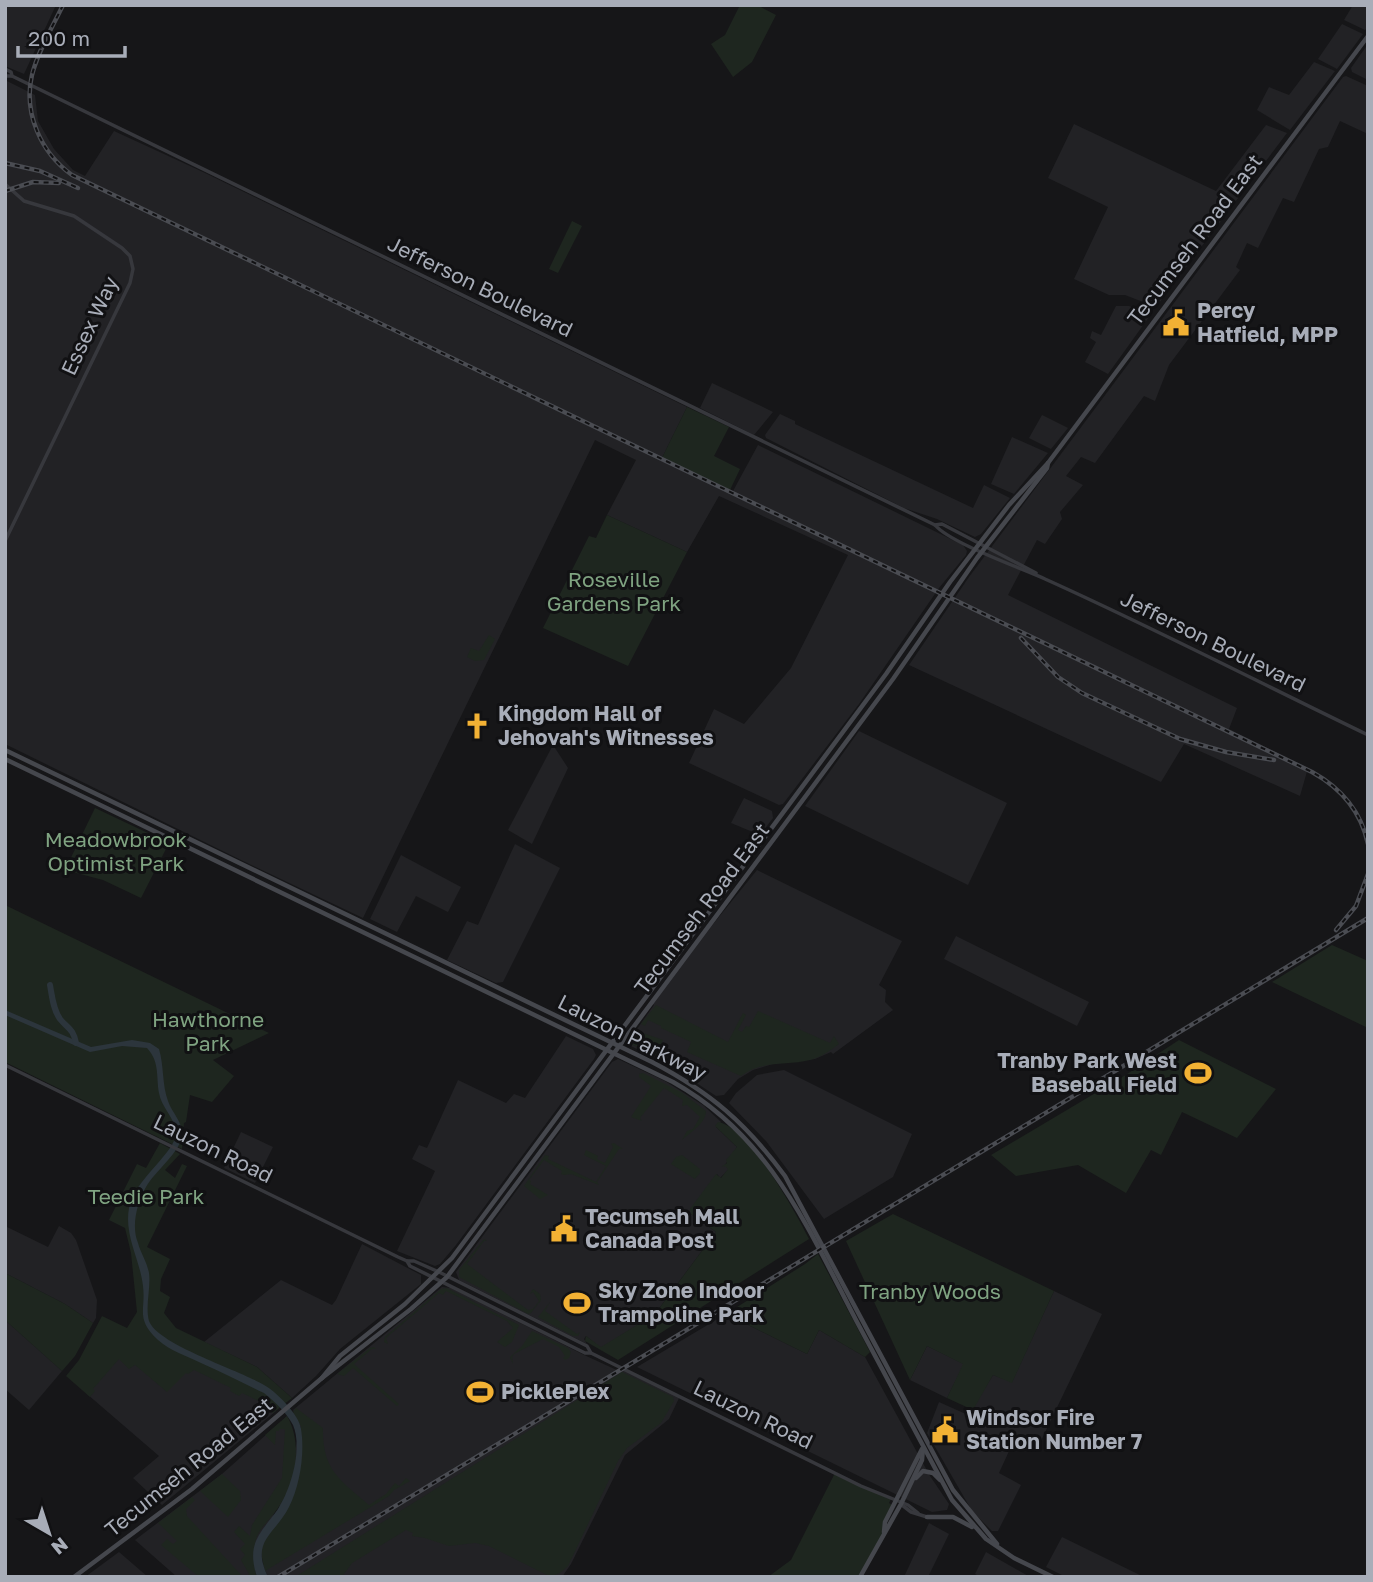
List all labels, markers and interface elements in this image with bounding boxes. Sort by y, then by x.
scale bar [18,14,124,58]
text: 200 m [28,25,90,51]
street label: Tecumseh Road East [1121,148,1267,330]
street label: Jefferson Boulevard [384,230,577,342]
street label: Essex Way [55,272,123,379]
place label: Percy Hatfield, MPP [1197,297,1338,347]
public building icon: Percy Hatfield, MPP [1161,308,1191,338]
park label: Roseville Gardens Park [547,566,681,616]
street label: Jefferson Boulevard [1117,585,1310,697]
place label: Kingdom Hall of Jehovah's Witnesses [498,700,714,750]
church icon: Kingdom Hall of Jehovah's Witnesses [462,711,492,741]
street label: Tecumseh Road East [628,817,774,999]
park label: Meadowbrook Optimist Park [45,826,187,876]
street label: Lauzon Parkway [554,988,711,1086]
park label: Hawthorne Park [152,1006,264,1056]
place label: Tranby Park West Baseball Field [997,1047,1177,1097]
sports icon: Tranby Park West Baseball Field [1183,1058,1213,1088]
street label: Lauzon Road [149,1108,277,1188]
park label: Teedie Park [88,1183,205,1209]
place label: Tecumseh Mall Canada Post [585,1203,739,1253]
public building icon: Tecumseh Mall Canada Post [549,1214,579,1244]
place label: Sky Zone Indoor Trampoline Park [598,1277,764,1327]
park label: Tranby Woods [859,1278,1001,1304]
sports icon: Sky Zone Indoor Trampoline Park [562,1288,592,1318]
street label: Lauzon Road [689,1374,817,1454]
sports icon: PicklePlex [465,1377,495,1407]
place label: PicklePlex [501,1378,610,1404]
street label: Tecumseh Road East [99,1391,277,1542]
place label: Windsor Fire Station Number 7 [966,1404,1142,1454]
public building icon: Windsor Fire Station Number 7 [930,1415,960,1445]
north arrow [14,1498,84,1568]
text: N [47,1533,73,1560]

